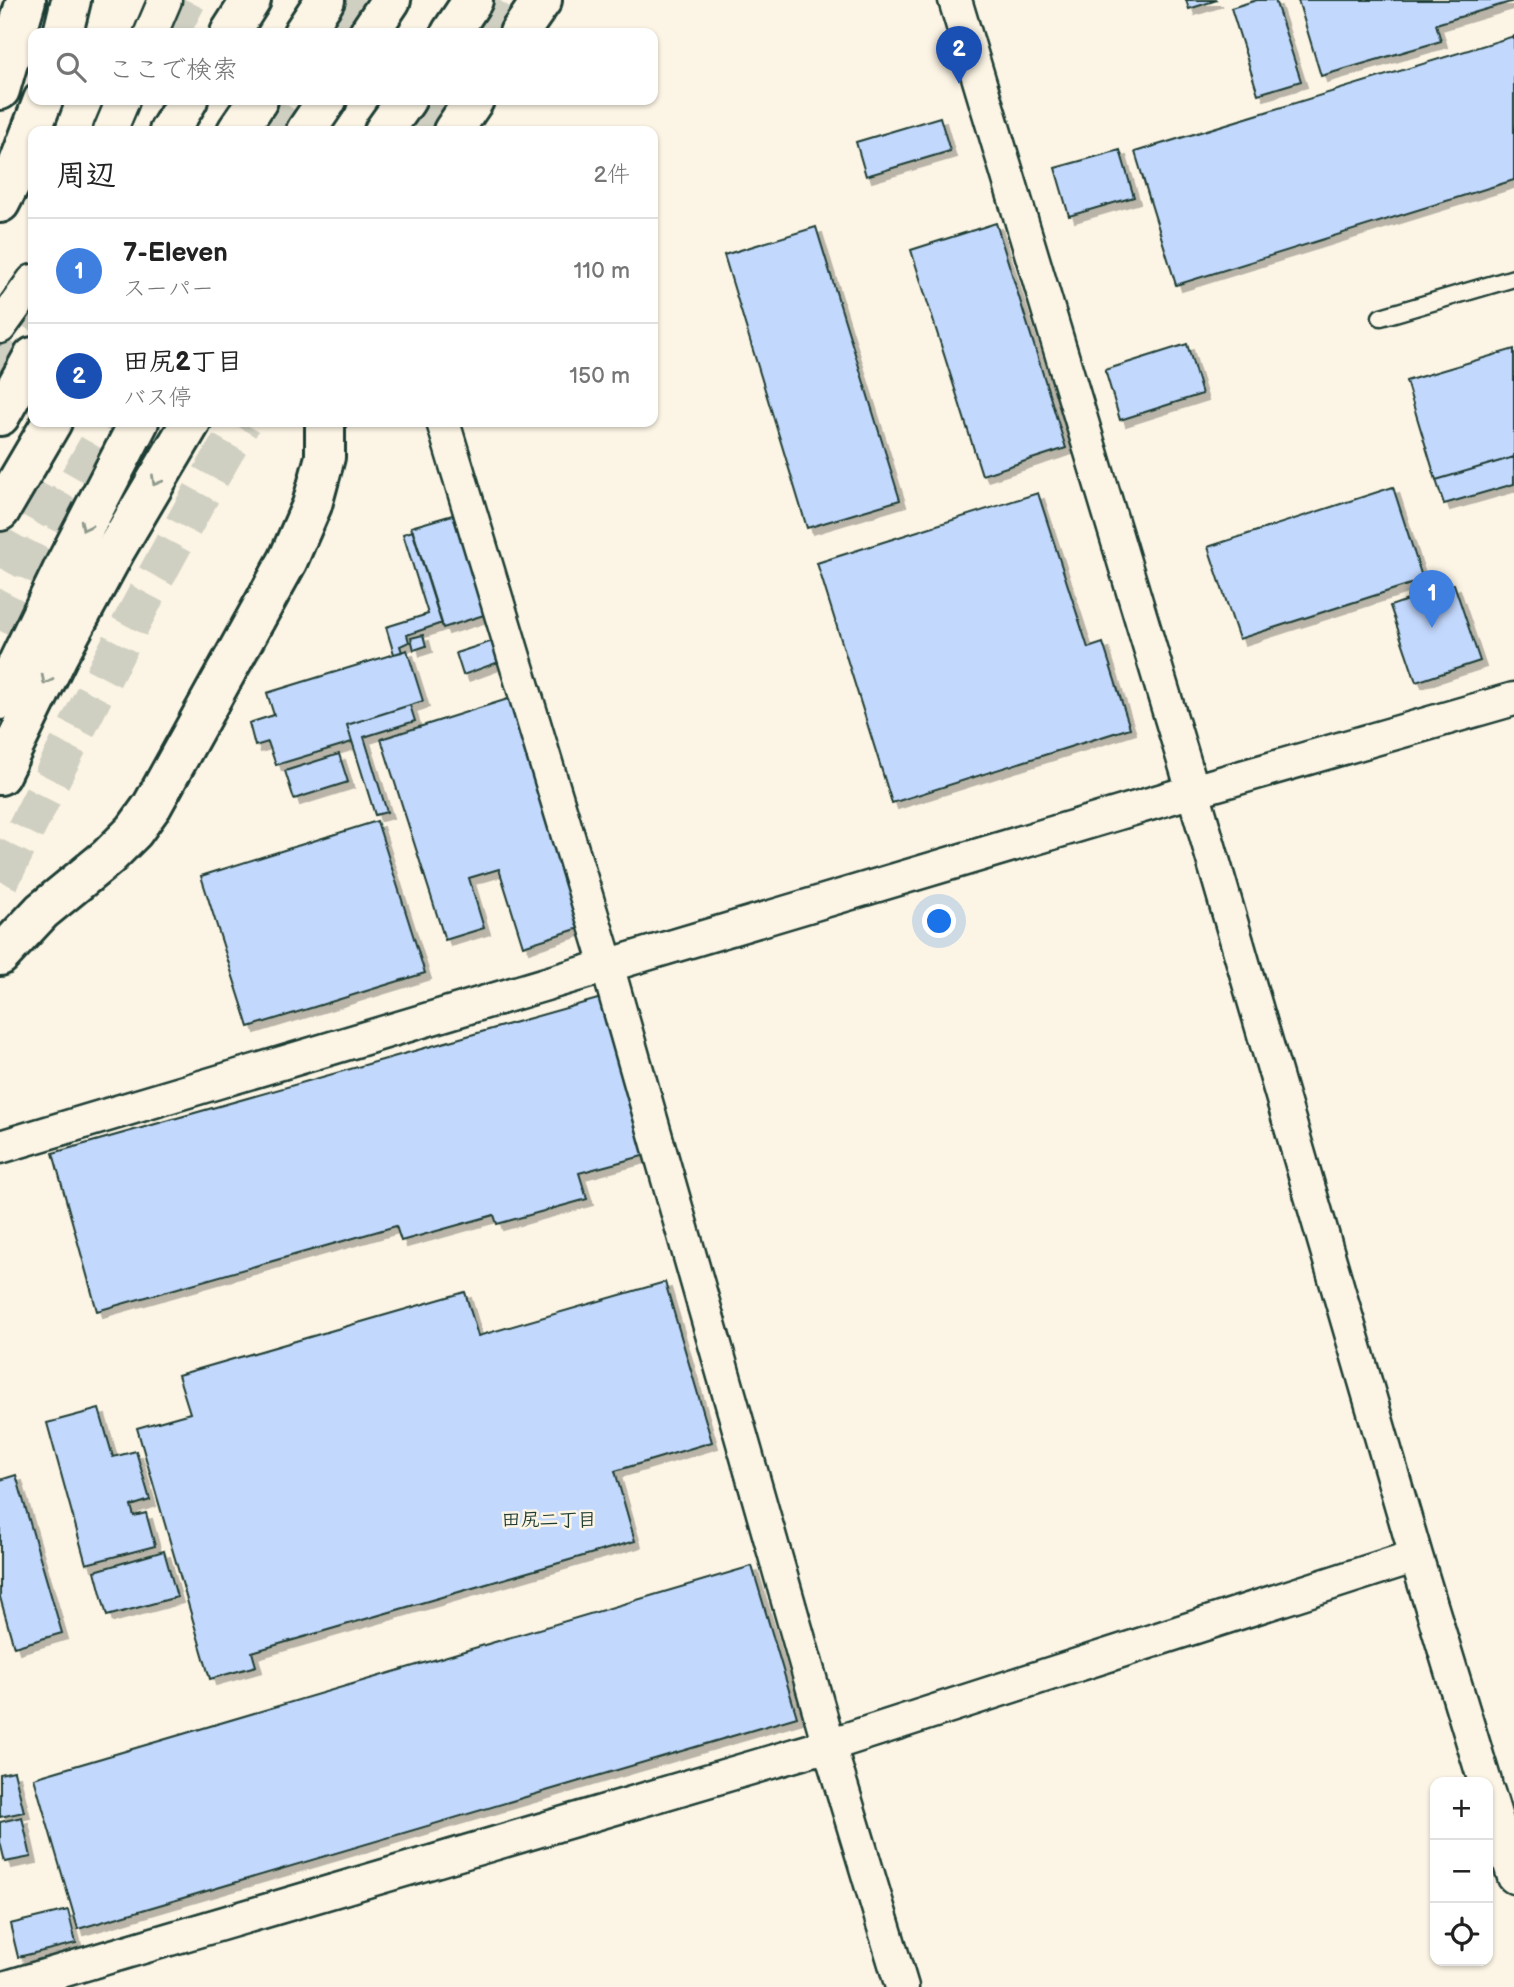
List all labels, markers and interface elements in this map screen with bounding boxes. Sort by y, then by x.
pin: 2 [936,26,982,84]
search box [28,28,658,105]
icon: search [52,48,90,86]
text: ここで検索 [108,55,238,86]
text: 周辺 [56,158,116,194]
text: 2件 [593,161,630,189]
text: 7-Eleven [123,238,228,269]
text: 1 [74,257,84,285]
text: 110 m [573,257,630,285]
text: スーパー [123,275,214,303]
text: 田尻2丁目 [123,347,243,378]
text: 2 [72,362,86,390]
text: 150 m [569,362,630,390]
text: バス停 [123,384,192,412]
one-way arrow [151,473,164,486]
one-way arrow [80,519,94,531]
pin: 1 [1409,570,1455,628]
one-way arrow [40,673,54,685]
your location [922,904,956,938]
district label: 田尻二丁目 [501,1509,597,1532]
map controls [1430,1777,1493,1966]
button: + [1430,1777,1493,1840]
button: − [1430,1840,1493,1903]
button: locate [1430,1903,1493,1966]

